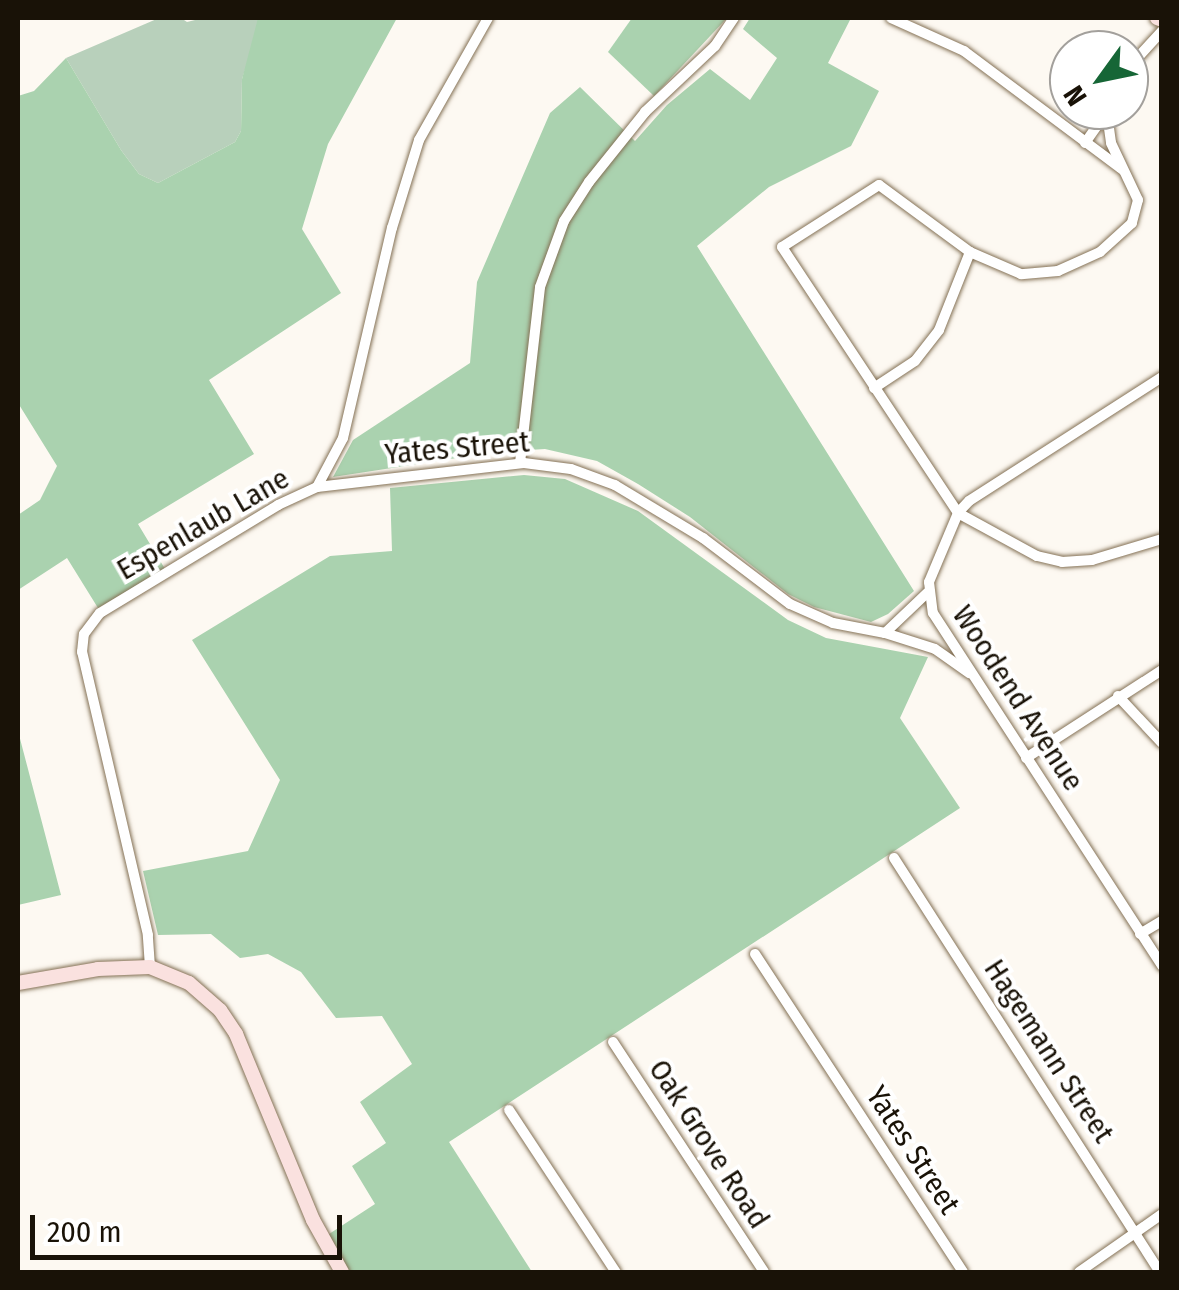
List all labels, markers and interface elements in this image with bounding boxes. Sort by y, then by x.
north arrow [1049,30,1149,130]
text: N [1057,79,1094,112]
street label: Yates Street [383,424,531,472]
street label: Espenlaub Lane [110,460,296,588]
street label: Woodend Avenue [945,599,1091,797]
street label: Hagemann Street [976,953,1122,1149]
street label: Oak Grove Road [641,1053,777,1235]
street label: Yates Street [858,1079,968,1221]
scale bar [35,1195,348,1257]
text: 200 m [47,1214,122,1250]

